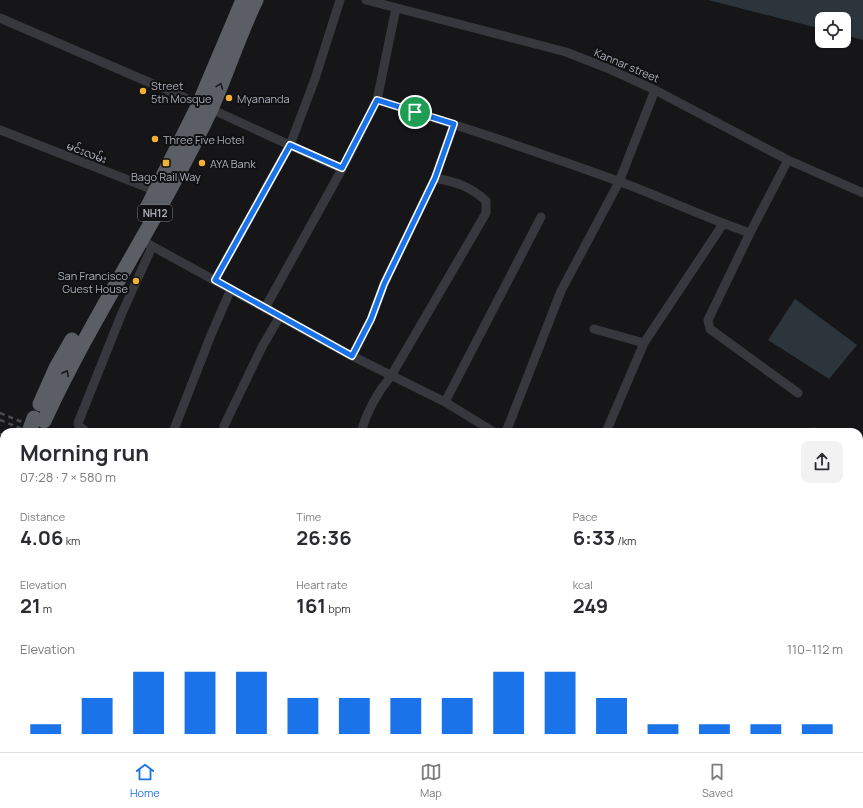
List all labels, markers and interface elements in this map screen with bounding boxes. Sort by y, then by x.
map controls [815,12,851,48]
button: locate [815,12,851,48]
street label: Kannar street [592,45,662,85]
place label: Street 5th Mosque [151,78,212,106]
one-way arrow [215,83,223,90]
marker: Street 5th Mosque [138,86,148,96]
place label: Myananda [237,91,290,106]
marker: Myananda [224,93,234,103]
pin [398,95,432,129]
icon: arrive [404,101,426,123]
place label: Three Five Hotel [163,132,244,147]
marker: Three Five Hotel [150,134,160,144]
street label: မင်းလမ်း [65,137,109,167]
place label: AYA Bank [210,156,256,171]
marker: Bago Rail Way [161,158,171,168]
marker: AYA Bank [197,158,207,168]
place label: Bago Rail Way [131,169,201,184]
road number: NH12 [138,205,172,221]
place label: San Francisco Guest House [58,268,129,296]
marker: San Francisco Guest House [131,276,141,286]
one-way arrow [61,370,69,378]
text: Morning run [20,438,149,468]
button: share [801,441,843,483]
text: 07:28 · 7 × 580 m [20,468,116,486]
text: Distance [20,509,65,524]
text: Time [296,509,321,524]
text: Pace [573,509,598,524]
text: 4.06 [20,524,63,551]
text: 26:36 [296,524,352,551]
text: 6:33 [573,524,615,551]
text: km [63,533,80,548]
text: /km [615,533,636,548]
text: Elevation [20,577,66,592]
text: Heart rate [296,577,347,592]
text: kcal [573,577,593,592]
text: 21 [20,592,41,619]
text: 161 [296,592,326,619]
text: 249 [573,592,608,619]
text: m [41,601,52,616]
text: bpm [326,601,351,616]
text: Elevation [20,640,75,658]
text: 110–112 m [787,640,843,658]
tab: Home [130,761,160,800]
tab: Map [420,761,442,800]
tab: Saved [702,761,733,800]

